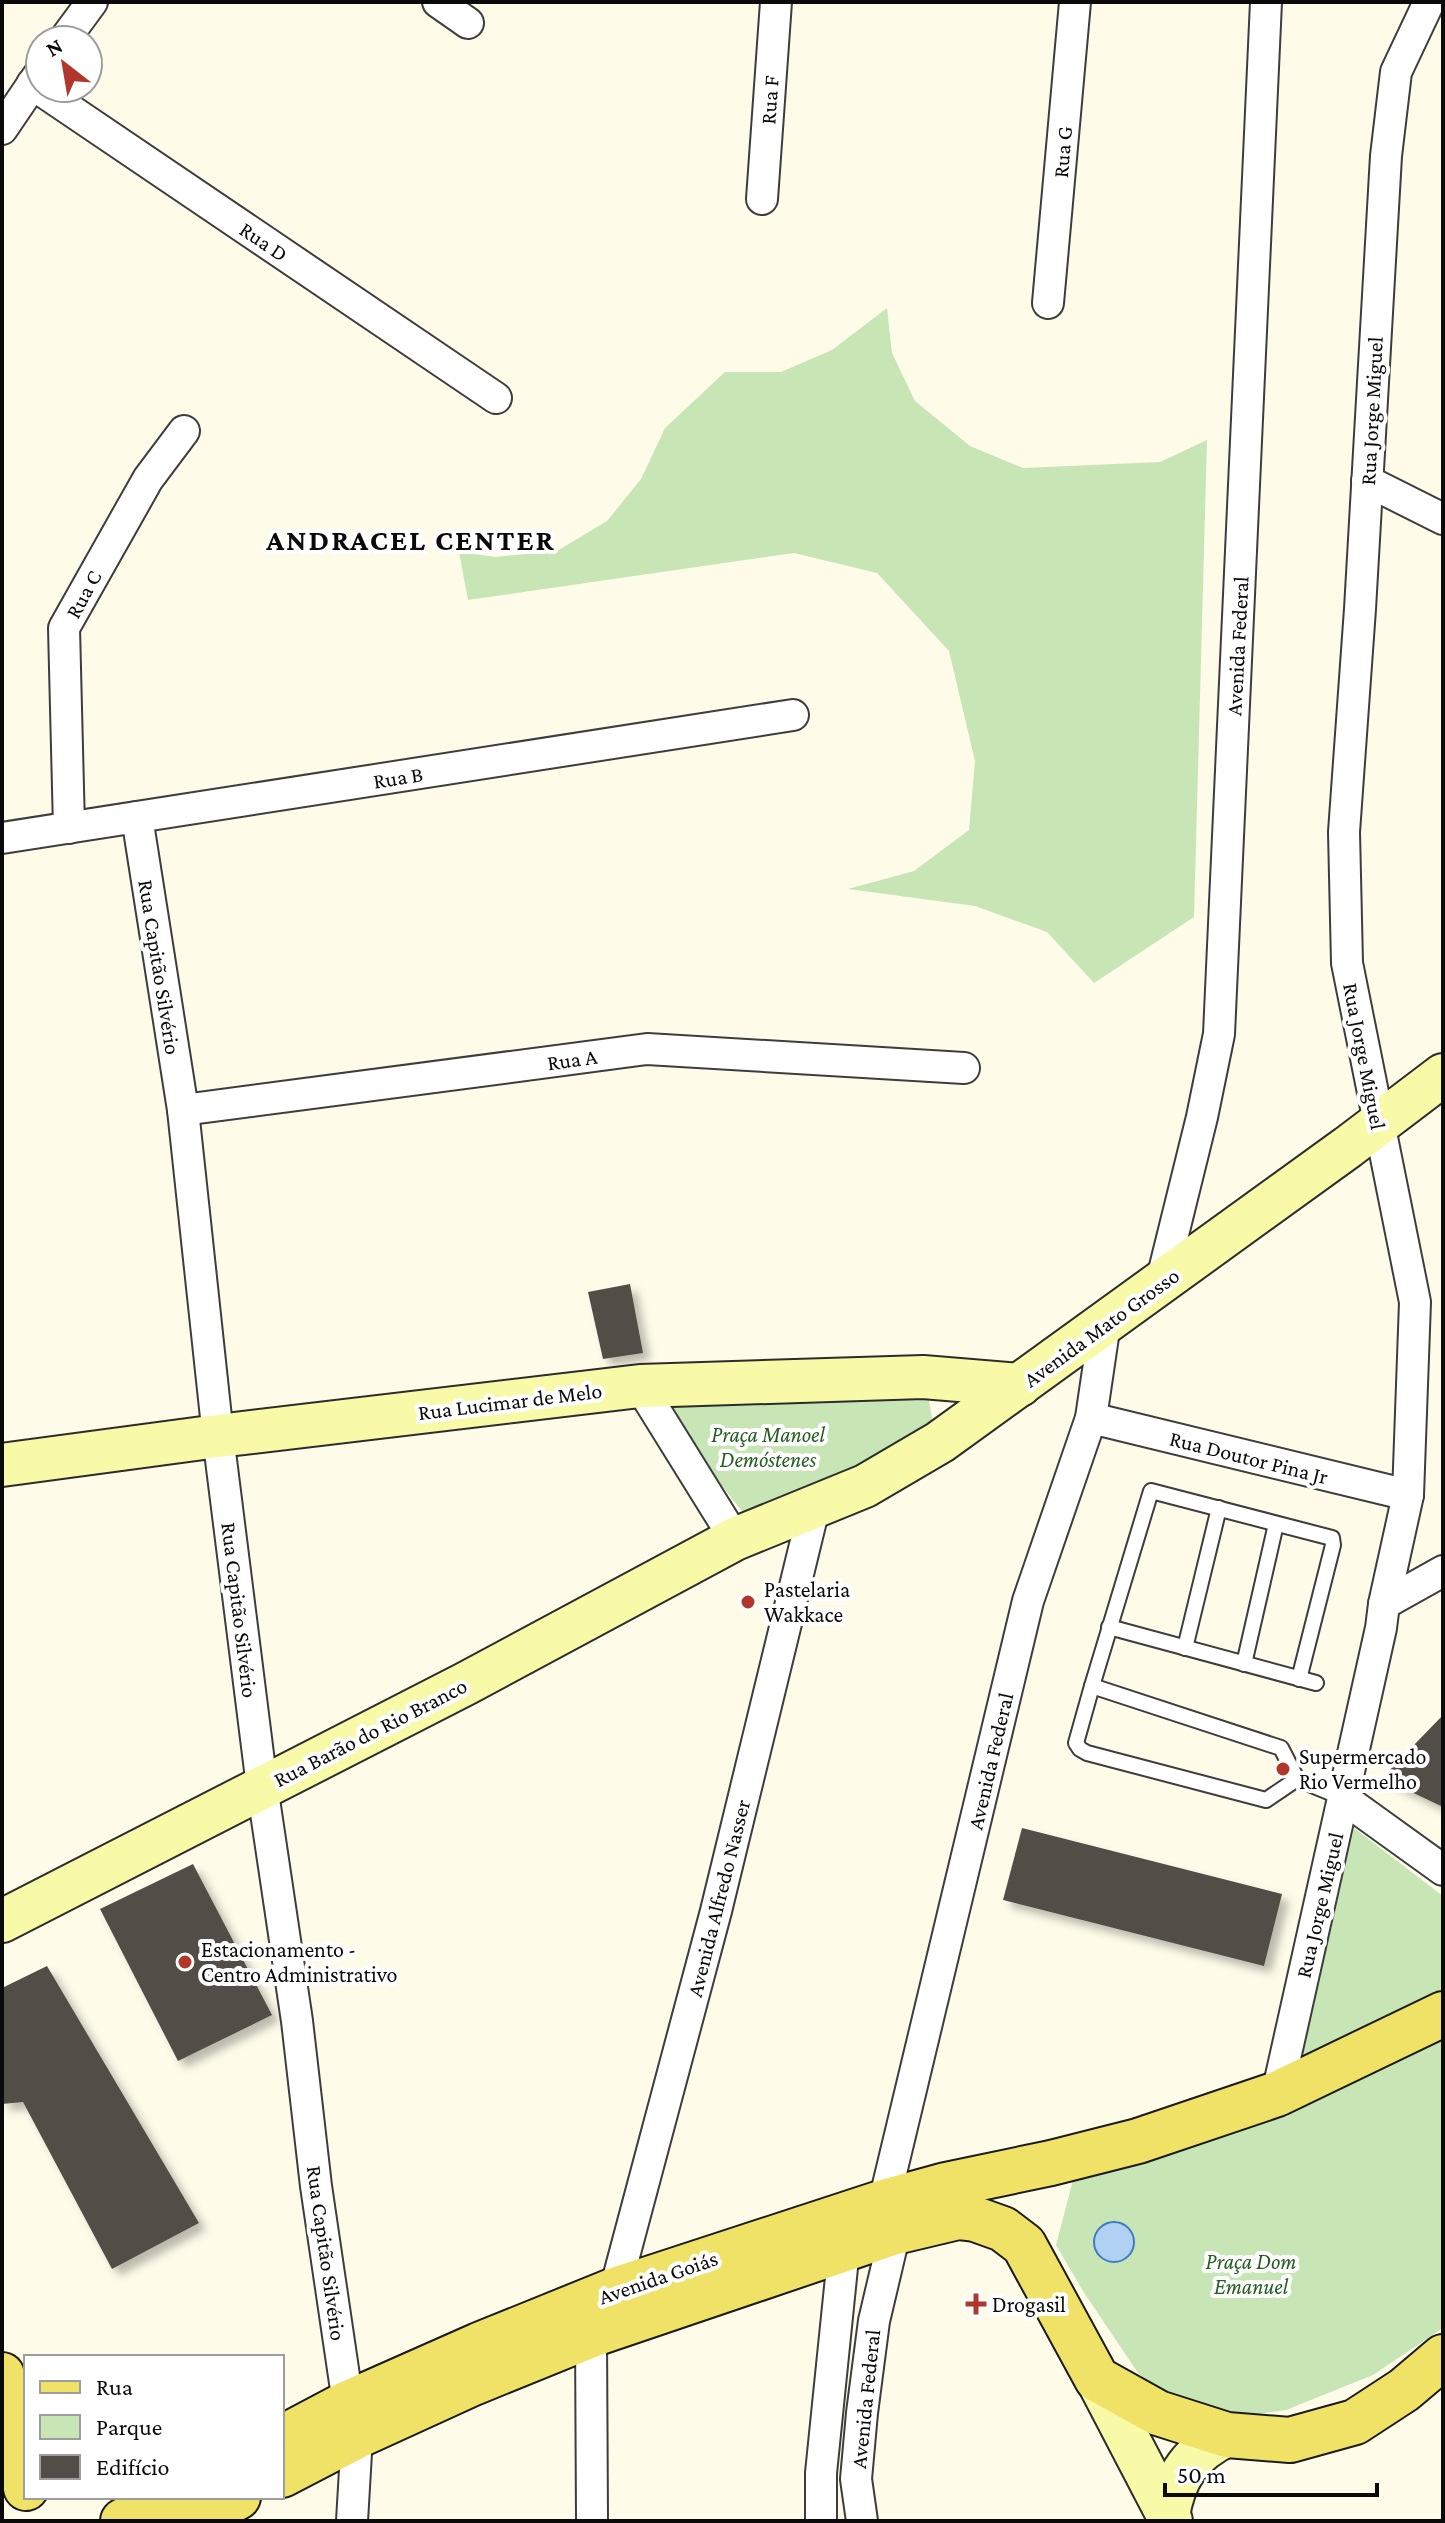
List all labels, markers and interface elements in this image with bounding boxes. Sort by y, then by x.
north arrow [24,24,104,104]
text: N [41,33,67,62]
street label: Rua F [755,75,784,125]
street label: Rua G [1048,125,1077,179]
street label: Rua D [235,216,292,266]
street label: Rua Jorge Miguel [1355,336,1388,486]
district label: ANDRACEL CENTER [265,523,556,556]
street label: Rua C [60,566,107,623]
street label: Avenida Federal [1221,575,1254,716]
street label: Rua B [371,761,425,794]
street label: Rua Capitão Silvério [133,878,186,1056]
street label: Rua Jorge Miguel [1338,981,1391,1132]
street label: Rua A [545,1044,599,1075]
street label: Avenida Mato Grosso [1019,1263,1184,1392]
street label: Rua Lucimar de Melo [417,1378,604,1425]
park label: Praça Manoel Demóstenes [711,1422,825,1472]
street label: Rua Doutor Pina Jr [1167,1426,1331,1489]
street label: Rua Capitão Silvério [216,1521,263,1699]
place label: Pastelaria Wakkace [764,1577,850,1627]
marker: Pastelaria Wakkace [739,1593,757,1611]
street label: Rua Barão do Rio Branco [269,1673,471,1792]
street label: Avenida Federal [963,1690,1018,1832]
place label: Supermercado Rio Vermelho [1299,1744,1427,1794]
marker: Supermercado Rio Vermelho [1274,1760,1292,1778]
street label: Avenida Alfredo Nasser [682,1797,755,2000]
street label: Rua Jorge Miguel [1291,1830,1348,1980]
place label: Estacionamento - Centro Administrativo [201,1937,398,1987]
marker: Estacionamento - Centro Administrativo [176,1953,194,1971]
street label: Rua Capitão Silvério [302,2164,351,2342]
street label: Avenida Goiás [595,2245,721,2310]
park label: Praça Dom Emanuel [1206,2249,1296,2299]
place label: Drogasil [992,2292,1066,2317]
marker: Drogasil [967,2295,985,2313]
street label: Avenida Federal [846,2328,885,2470]
legend [24,2355,284,2499]
text: Rua [96,2373,133,2400]
text: Parque [96,2413,162,2440]
scale bar [1165,2447,1377,2497]
text: Edifício [96,2453,169,2480]
text: 50 m [1177,2461,1226,2488]

